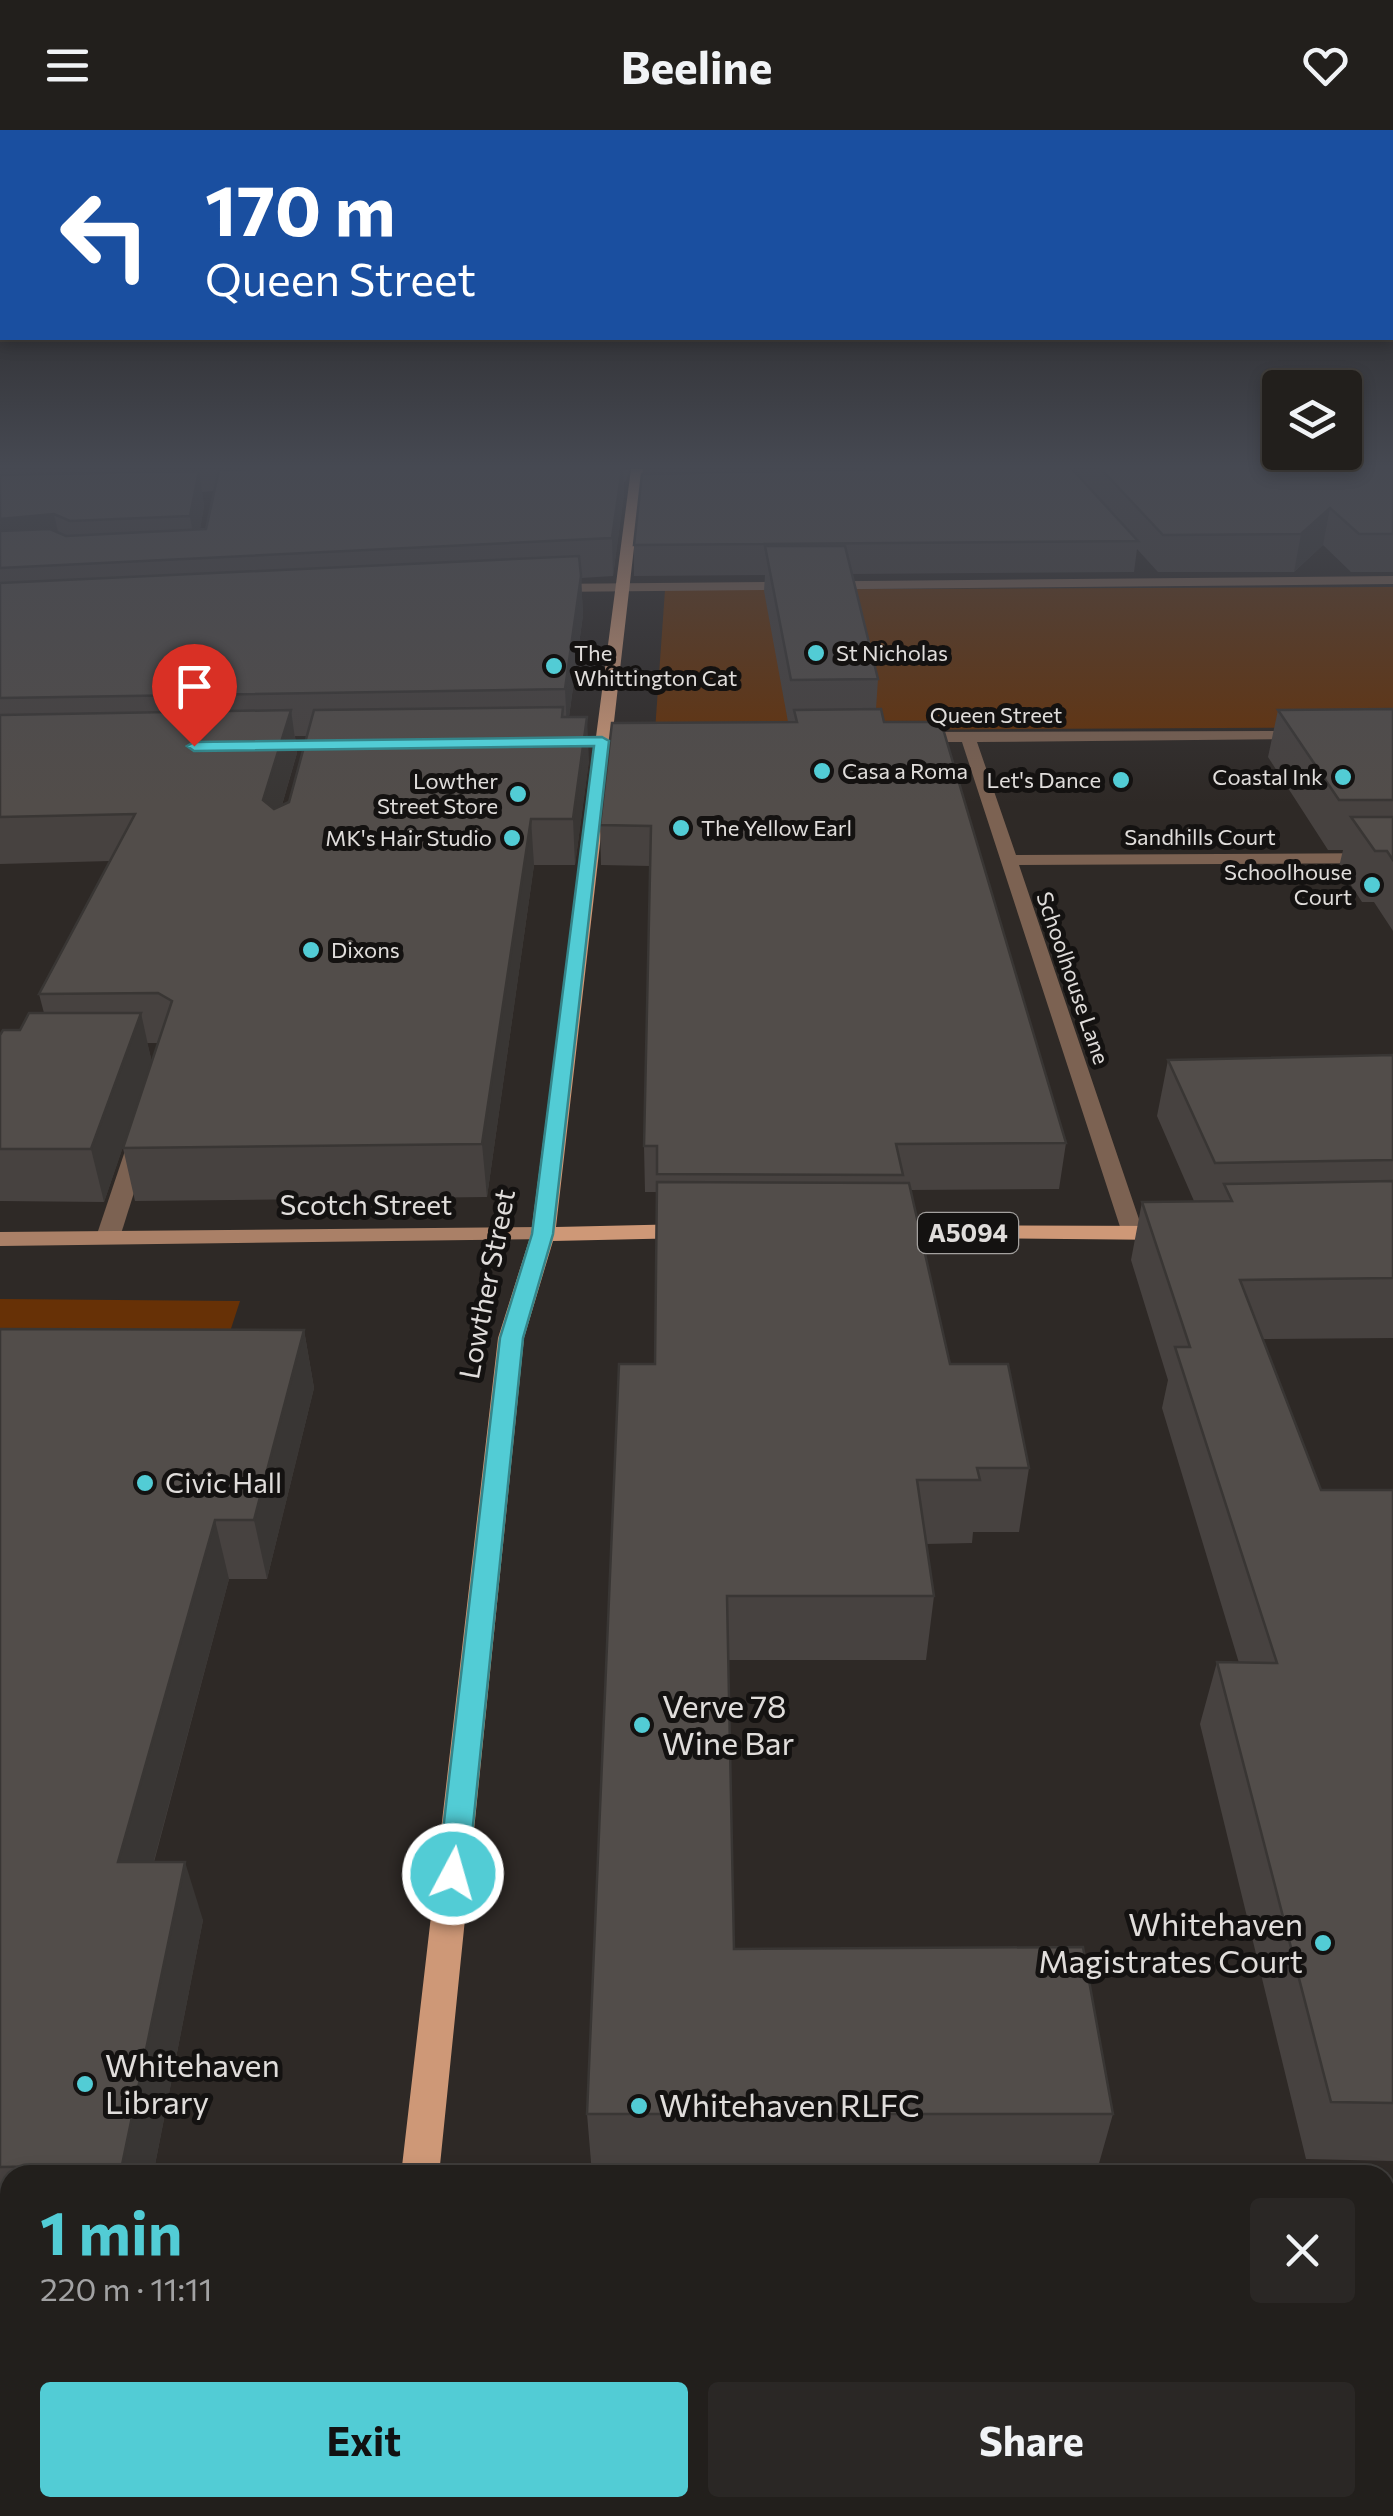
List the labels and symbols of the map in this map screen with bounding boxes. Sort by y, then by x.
place label: The Whittington Cat [574,639,737,691]
place label: St Nicholas [836,639,948,666]
marker: St Nicholas [805,642,827,664]
pin [152,644,237,747]
marker: The Whittington Cat [543,655,565,677]
street label: Queen Street [930,701,1062,728]
place label: Casa a Roma [842,757,968,784]
marker: Casa a Roma [811,760,833,782]
place label: Coastal Ink [1212,763,1323,790]
place label: Let's Dance [986,766,1101,793]
marker: Coastal Ink [1332,766,1354,788]
place label: Lowther Street Store [377,767,498,819]
marker: Let's Dance [1110,769,1132,791]
marker: Lowther Street Store [507,783,529,805]
place label: The Yellow Earl [701,814,852,841]
marker: The Yellow Earl [670,817,692,839]
street label: Sandhills Court [1124,823,1276,850]
place label: MK's Hair Studio [325,824,492,851]
marker: MK's Hair Studio [501,827,523,849]
place label: Schoolhouse Court [1224,858,1352,910]
marker: Schoolhouse Court [1361,874,1383,896]
street label: Schoolhouse Lane [1031,888,1116,1068]
place label: Dixons [331,936,400,963]
marker: Dixons [300,939,322,961]
street label: Lowther Street [451,1186,521,1382]
street label: Scotch Street [280,1187,452,1221]
road number: A5094 [918,1213,1018,1253]
place label: Civic Hall [165,1465,282,1499]
marker: Civic Hall [134,1472,156,1494]
place label: Verve 78 Wine Bar [662,1685,795,1762]
marker: Verve 78 Wine Bar [631,1714,653,1736]
position arrow [401,1822,505,1926]
place label: Whitehaven Magistrates Court [1038,1903,1303,1980]
marker: Whitehaven Magistrates Court [1312,1932,1334,1954]
place label: Whitehaven Library [105,2044,280,2121]
marker: Whitehaven Library [74,2073,96,2095]
place label: Whitehaven RLFC [659,2084,920,2124]
marker: Whitehaven RLFC [628,2095,650,2117]

